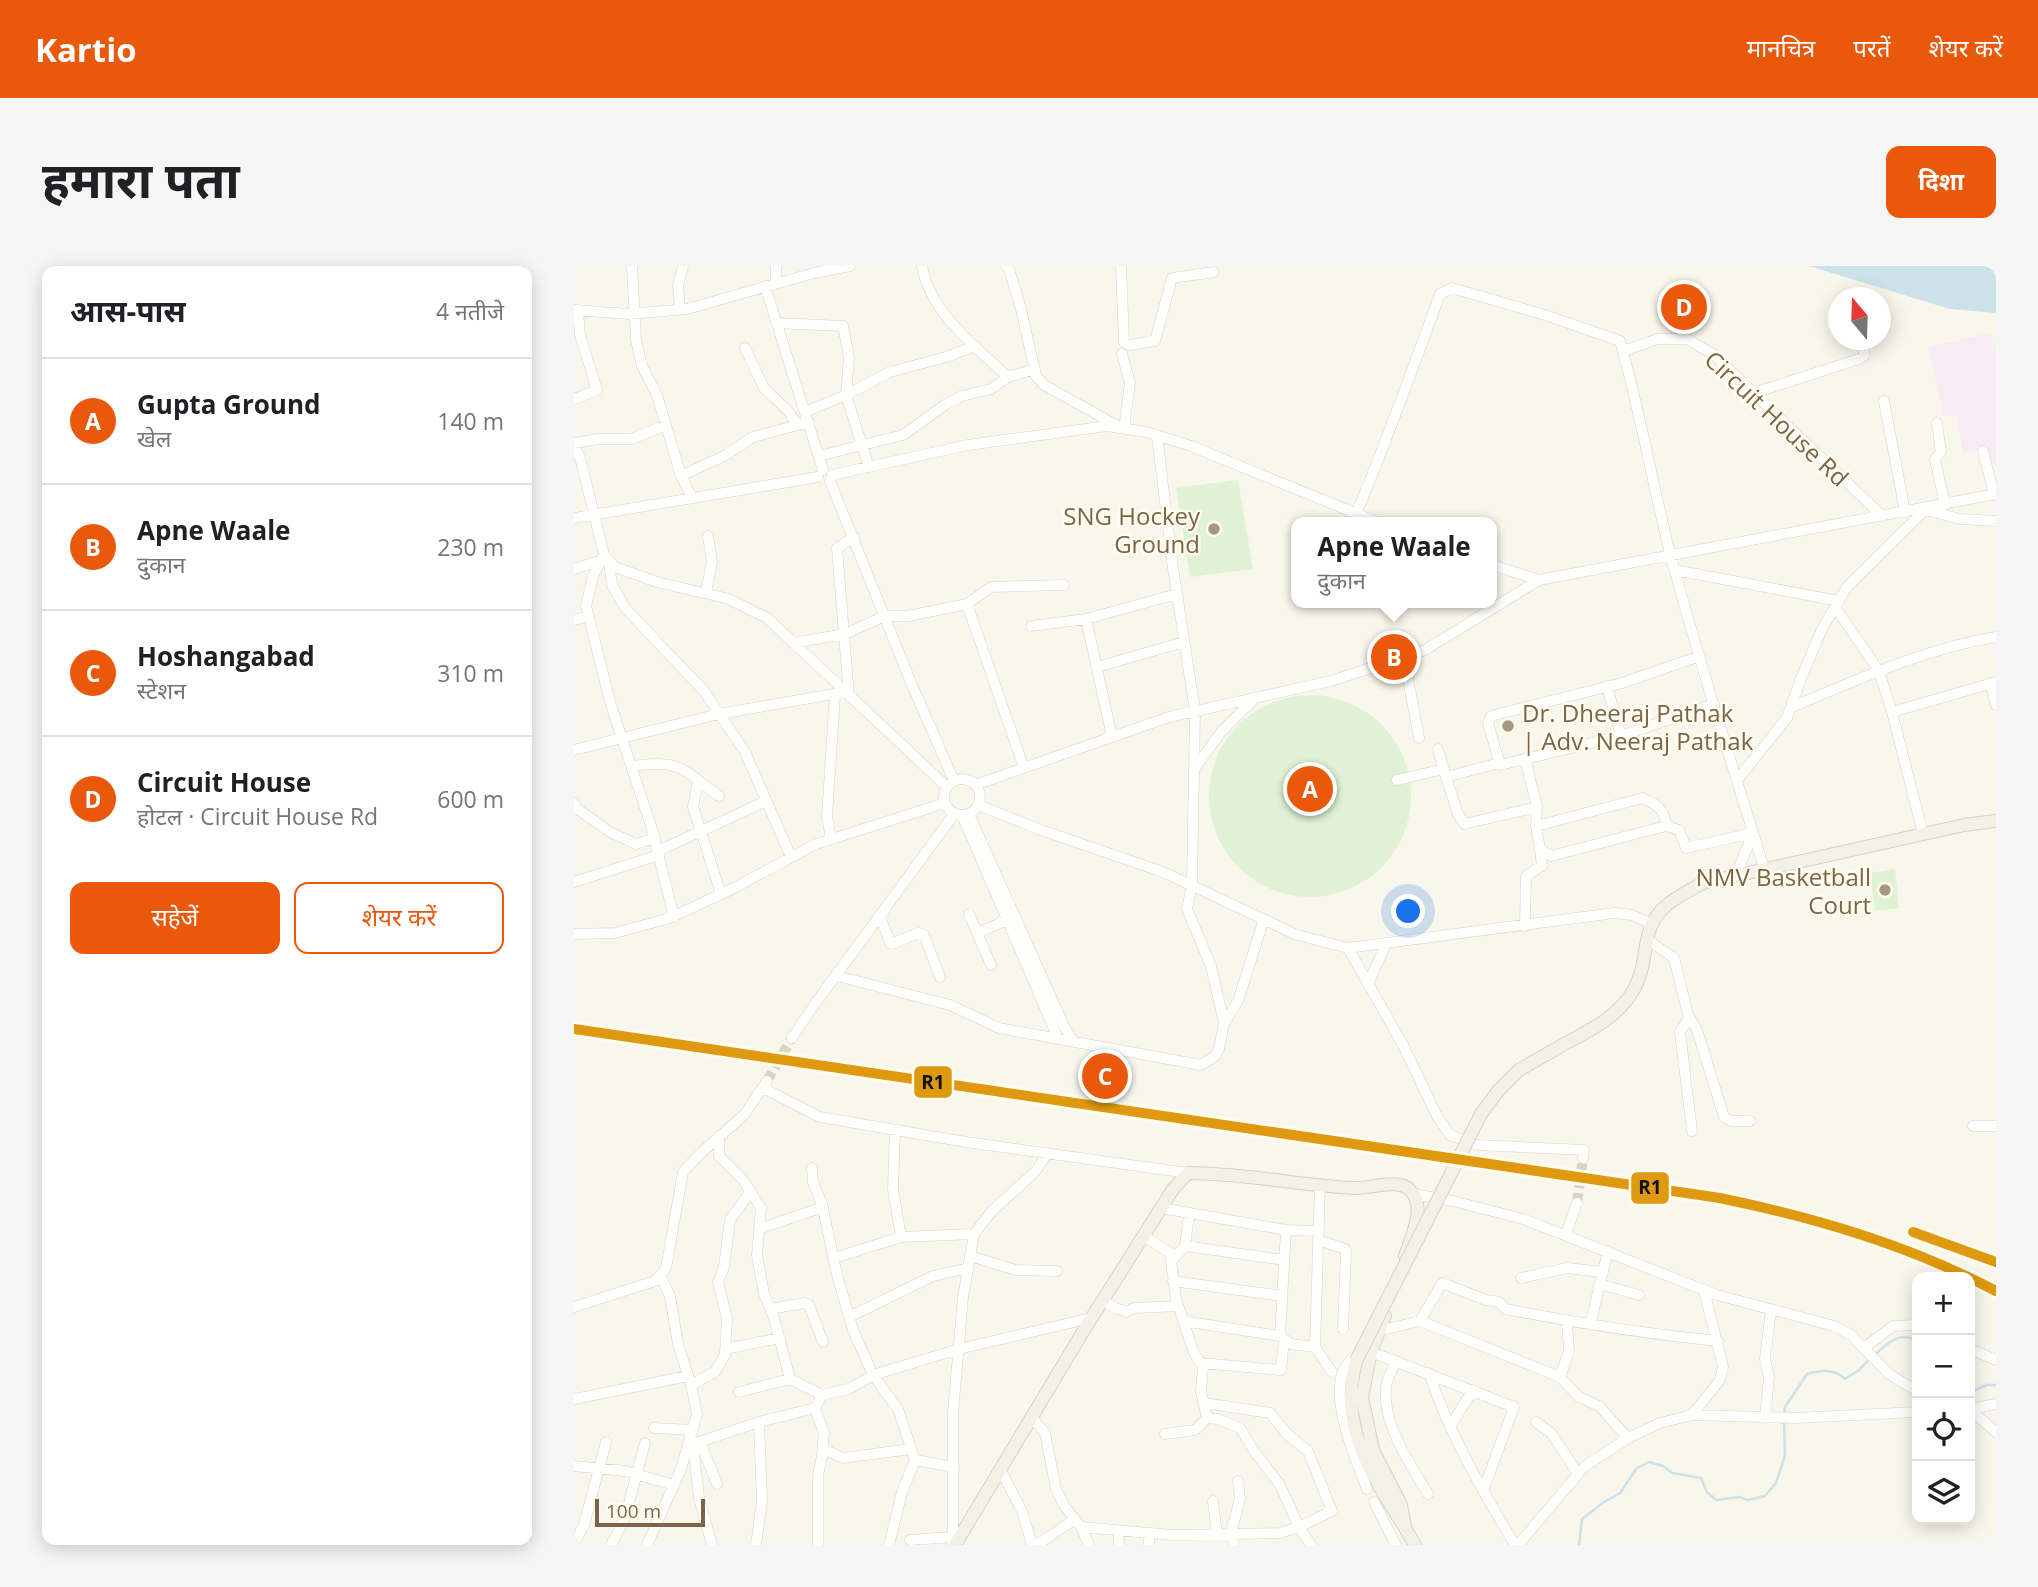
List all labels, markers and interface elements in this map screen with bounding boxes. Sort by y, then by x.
text: Kartio [35,27,137,72]
text: मानचित्र [1747,31,1815,64]
text: परतें [1853,31,1890,64]
text: शेयर करें [1928,31,2003,64]
text: हमारा पता [42,146,240,212]
button: दिशा [1886,146,1996,218]
pin: D [1661,281,1707,333]
north arrow [1828,287,1891,350]
text: आस-पास [70,290,186,331]
text: 4 नतीजे [436,295,504,327]
street label: Circuit House Rd [1698,343,1856,493]
text: Gupta Ground [137,386,320,422]
text: A [85,405,101,437]
text: 140 m [437,405,504,437]
text: खेल [137,422,171,454]
place label: SNG Hockey Ground [1063,499,1201,560]
text: Apne Waale [137,512,290,548]
popup [1291,517,1497,608]
marker: SNG Hockey Ground [1206,521,1222,537]
text: Apne Waale [1317,528,1471,564]
text: B [85,531,101,563]
text: 230 m [437,531,504,563]
text: दुकान [137,548,186,580]
text: दुकान [1317,564,1366,596]
pin: B [1371,631,1417,683]
text: Hoshangabad [137,638,315,674]
text: C [86,657,100,689]
text: 310 m [437,657,504,689]
text: स्टेशन [137,674,186,706]
place label: Dr. Dheeraj Pathak | Adv. Neeraj Pathak [1522,696,1754,757]
marker: Dr. Dheeraj Pathak | Adv. Neeraj Pathak [1500,718,1516,734]
pin: A [1287,763,1333,815]
text: Circuit House [137,764,311,800]
text: D [84,783,102,815]
text: 600 m [437,783,504,815]
text: होटल · Circuit House Rd [137,800,378,832]
place label: NMV Basketball Court [1696,860,1871,921]
button: सहेजें [70,882,280,954]
button: शेयर करें [294,882,504,954]
marker: NMV Basketball Court [1877,882,1893,898]
your location [1391,894,1425,928]
pin: C [1082,1050,1128,1102]
line badge: R1 [913,1065,953,1099]
text: R1 [921,1069,945,1095]
line badge: R1 [1630,1171,1670,1205]
text: R1 [1638,1174,1662,1200]
map controls [1912,1272,1975,1524]
button: + [1912,1272,1975,1335]
button: − [1912,1335,1975,1398]
button: locate [1912,1398,1975,1461]
button: layers [1912,1461,1975,1524]
scale bar [595,1496,705,1528]
text: 100 m [606,1498,661,1524]

